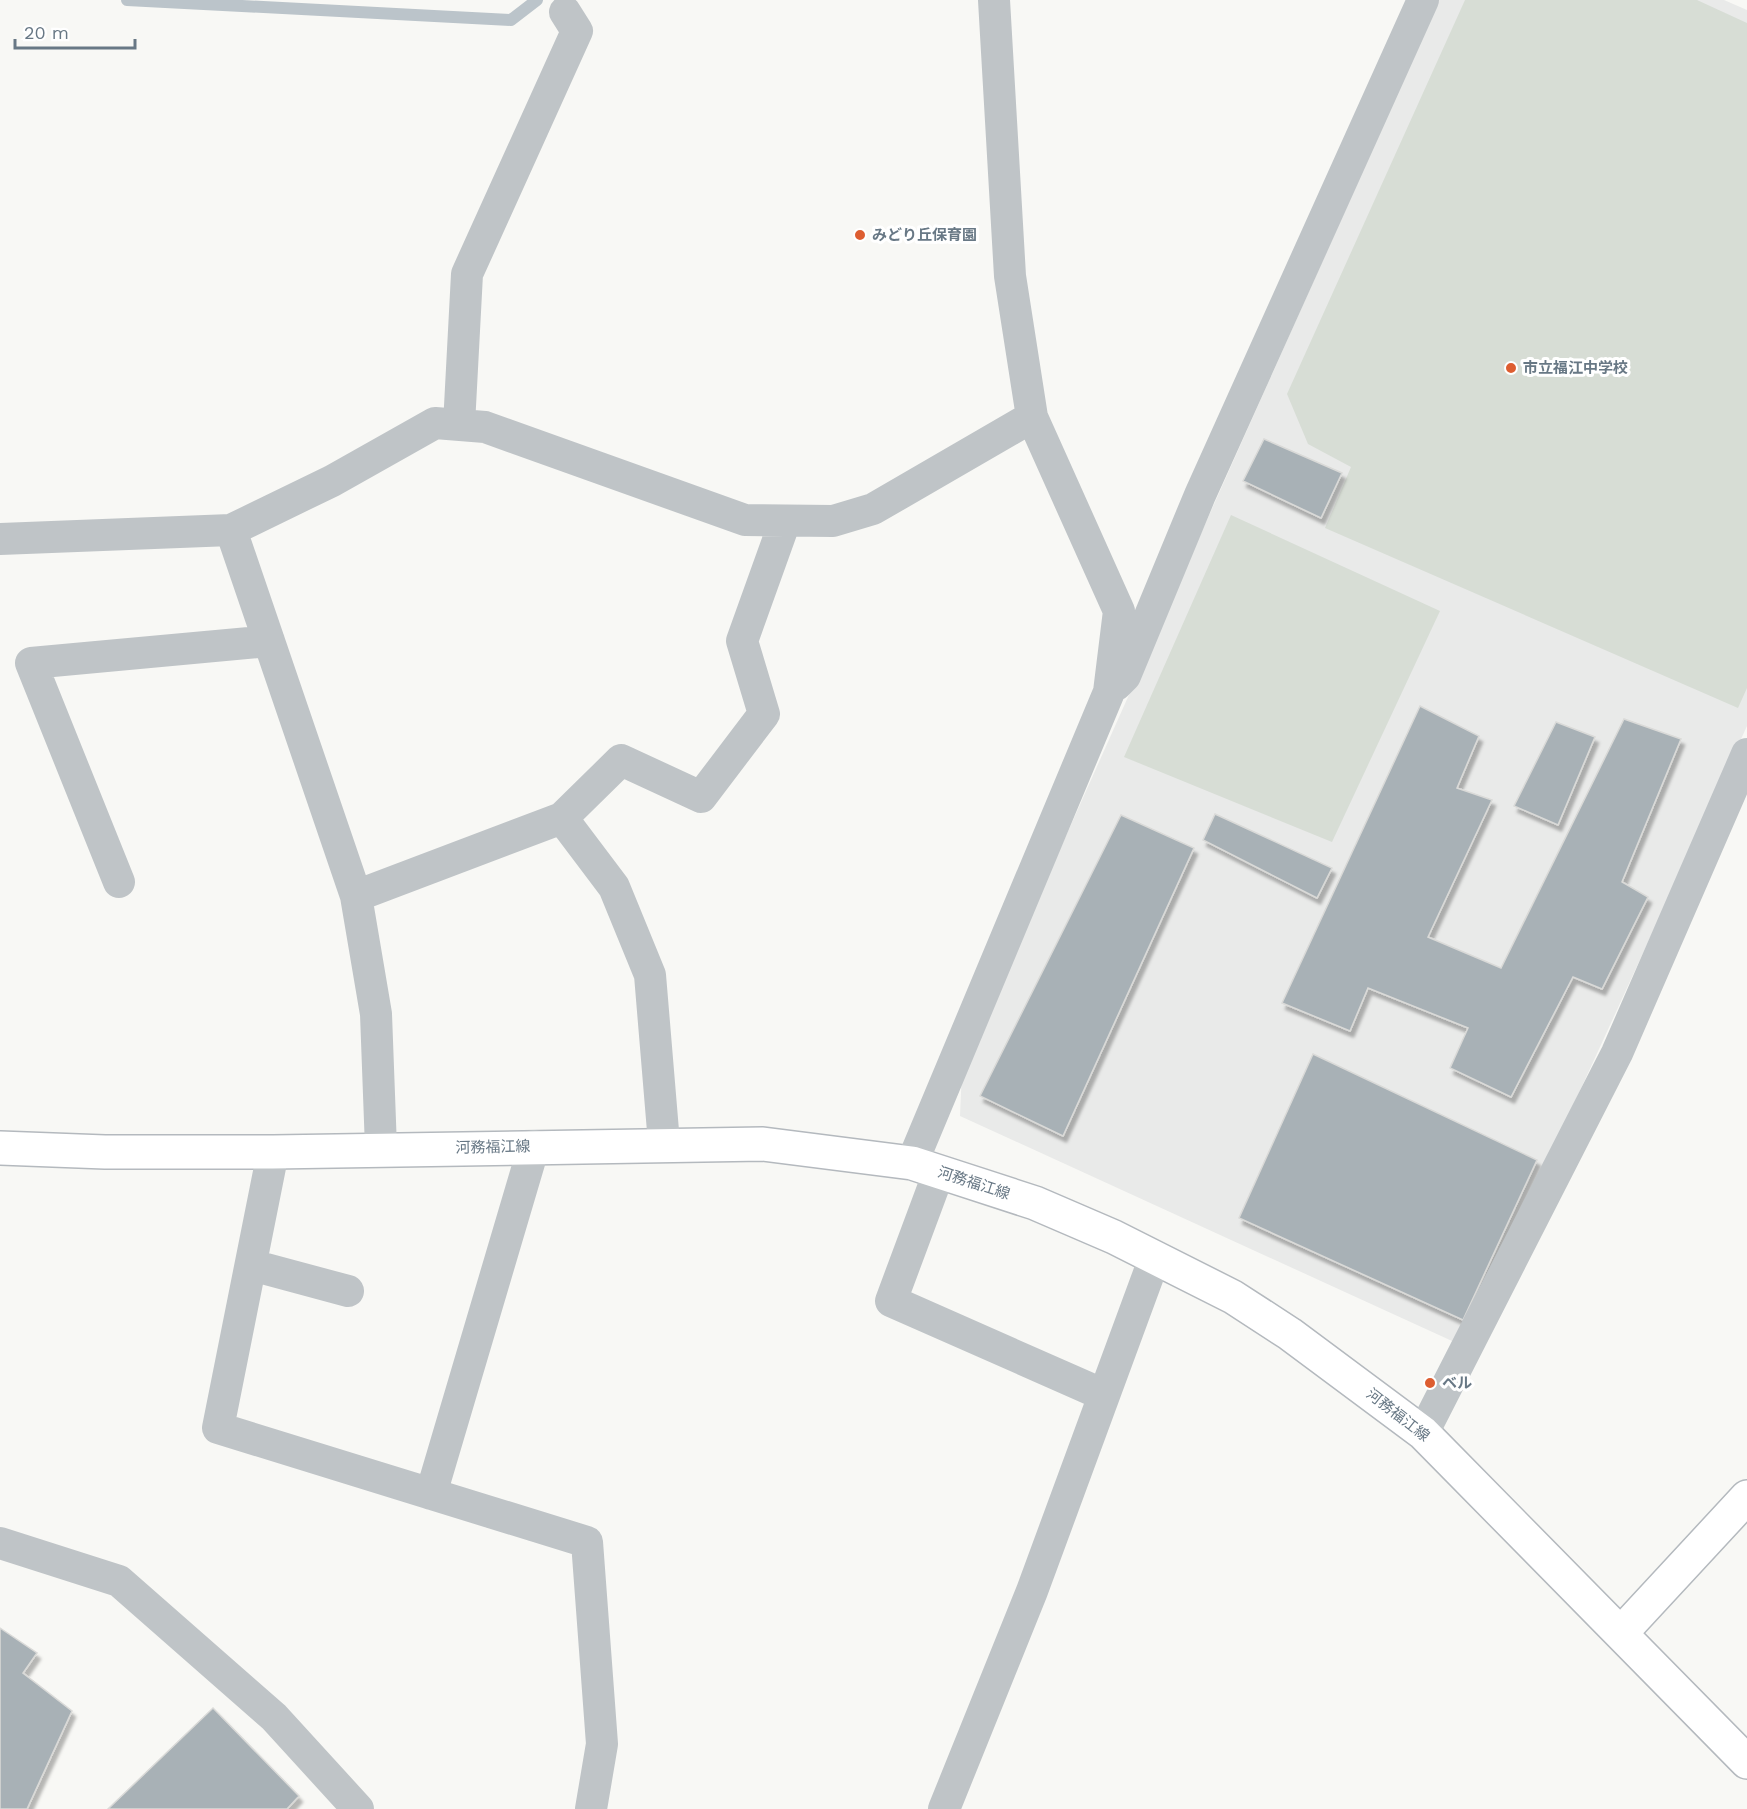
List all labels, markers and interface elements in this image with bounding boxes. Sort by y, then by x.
scale bar [15,12,135,50]
text: 20 m [24,22,69,43]
place label: みどり丘保育園 [872,226,977,244]
marker: みどり丘保育園 [853,228,867,242]
place label: 市立福江中学校 [1523,359,1628,377]
marker: 市立福江中学校 [1504,361,1518,375]
street label: 河務福江線 [455,1137,531,1157]
street label: 河務福江線 [936,1163,1012,1203]
place label: ベル [1442,1374,1472,1392]
marker: ベル [1423,1376,1437,1390]
street label: 河務福江線 [1363,1385,1433,1445]

